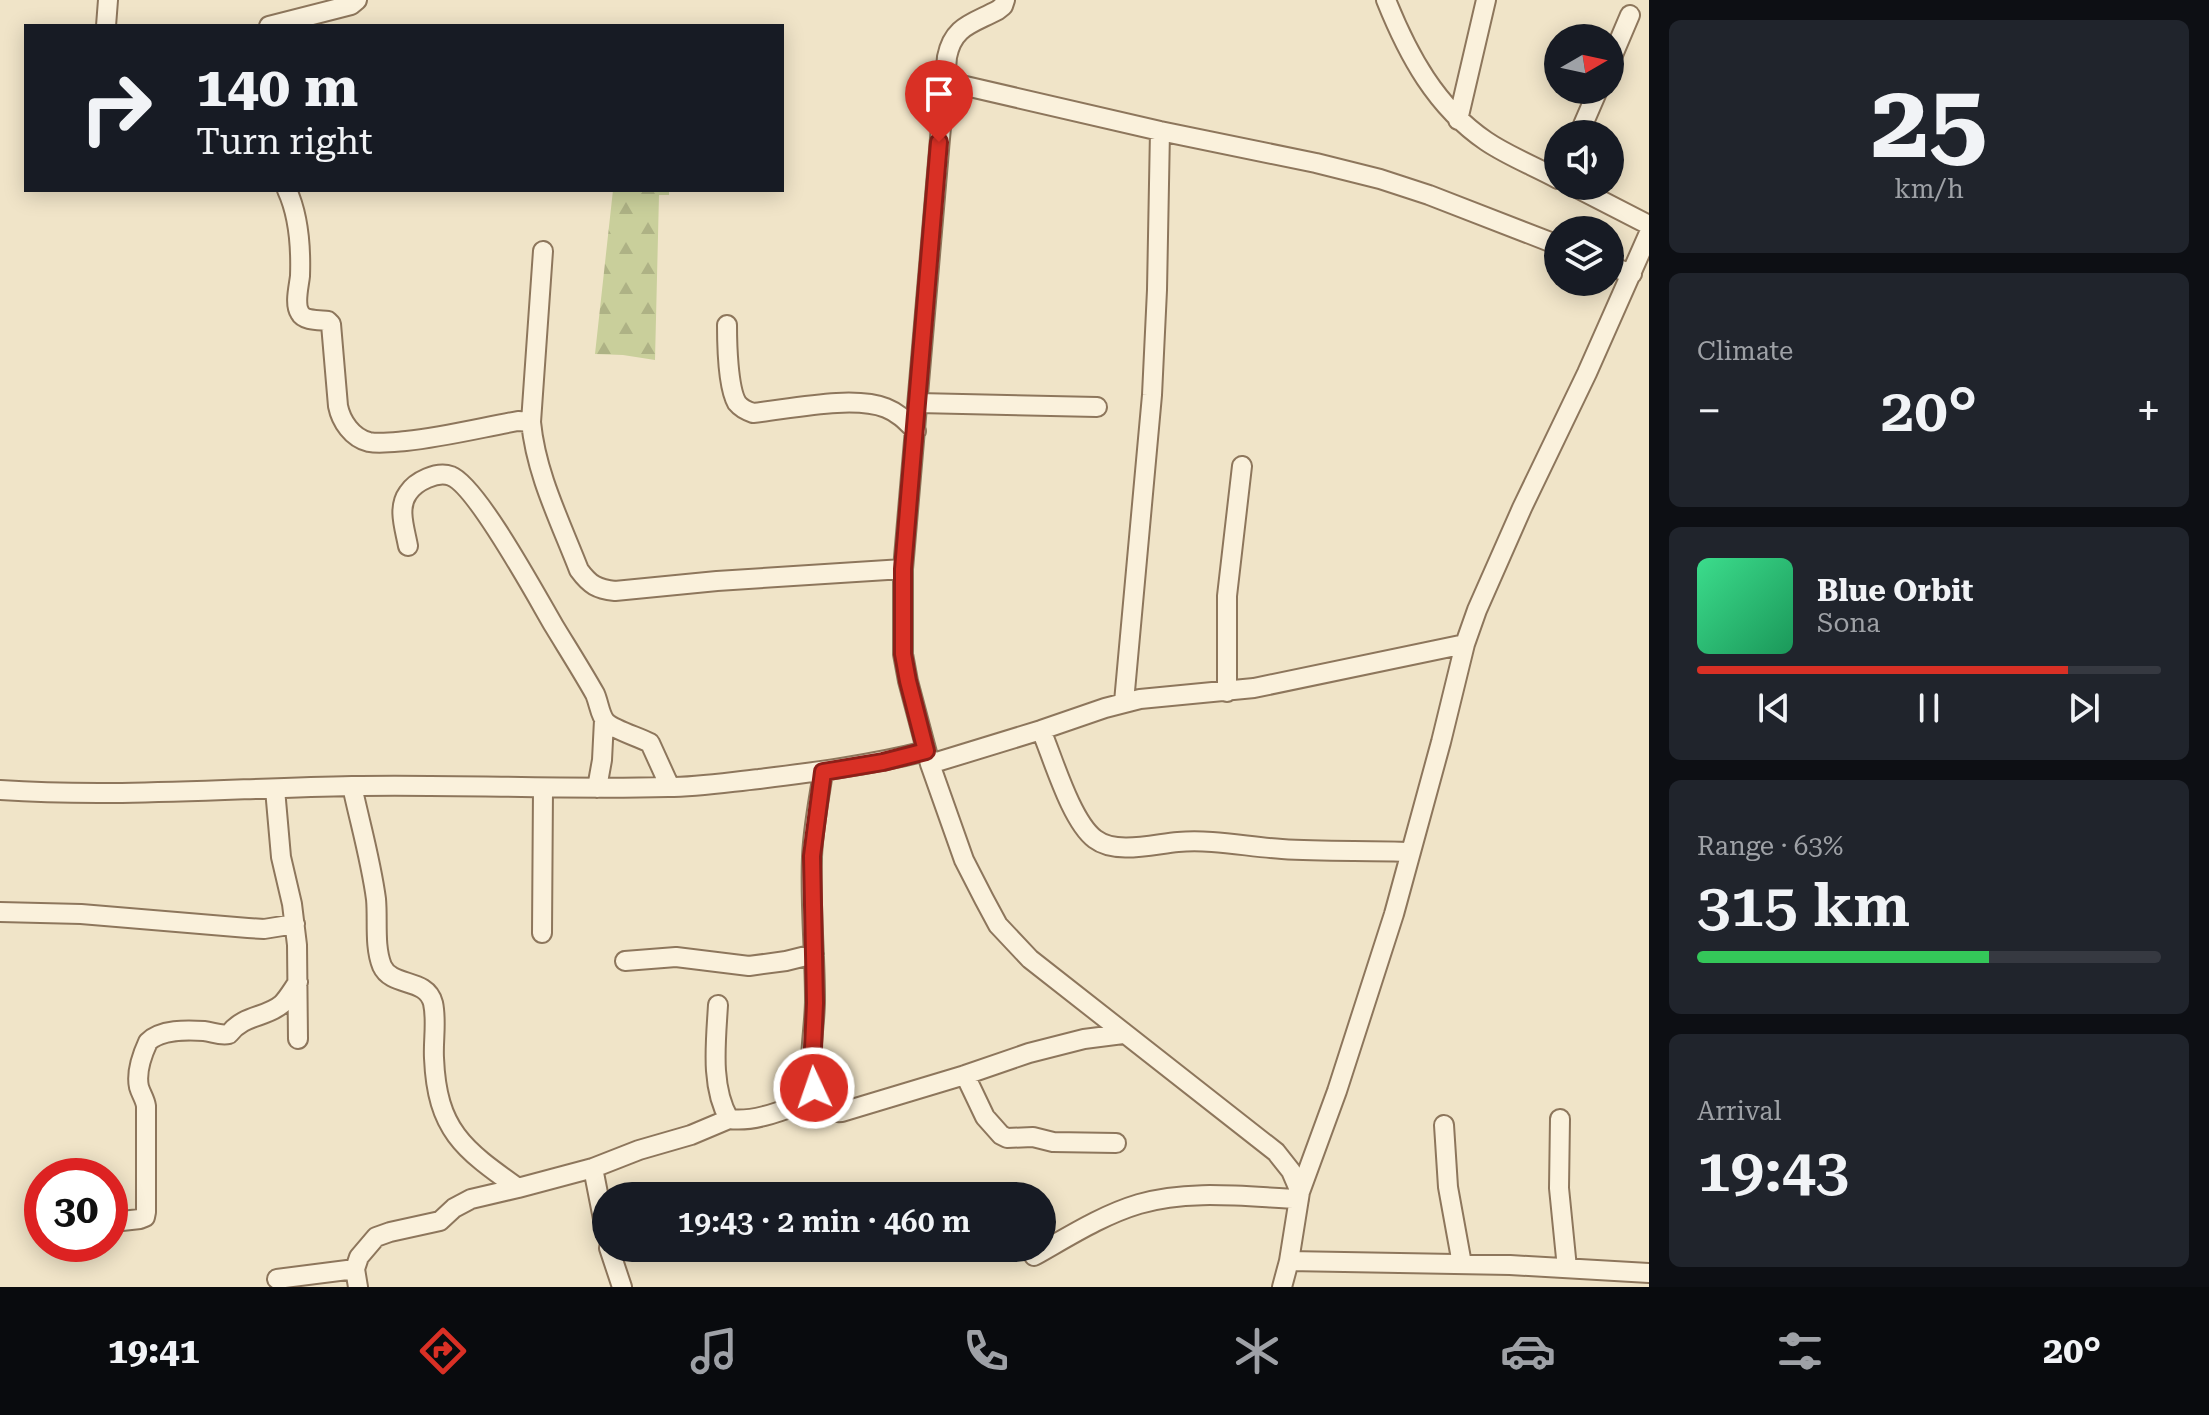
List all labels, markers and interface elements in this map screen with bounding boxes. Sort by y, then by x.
north arrow [1544,24,1624,104]
map controls [1544,24,1624,296]
text: 140 m [196,54,358,120]
icon: right [64,56,168,160]
pin [905,60,973,142]
text: 25 [1871,61,1987,182]
icon: arrive [917,72,961,116]
button: sound [1544,120,1624,200]
text: Turn right [196,121,373,163]
text: km/h [1894,174,1964,204]
button: layers [1544,216,1624,296]
text: Climate [1697,336,1793,366]
text: 20° [1881,375,1977,446]
text: − [1697,385,1722,437]
text: + [2136,385,2161,437]
text: Blue Orbit [1817,573,1973,608]
text: Sona [1817,608,1880,638]
icon: previous [1752,686,1796,730]
icon: pause [1907,686,1951,730]
icon: next [2062,686,2106,730]
text: Range · 63% [1697,831,1843,861]
text: 315 km [1697,870,1910,941]
position arrow [772,1046,856,1130]
text: Arrival [1697,1096,1782,1126]
text: 19:43 [1697,1135,1849,1206]
speed limit sign: 30 [24,1158,128,1262]
text: 19:43 · 2 min · 460 m [678,1204,970,1239]
icon: directions [415,1323,471,1379]
icon: music [686,1323,742,1379]
icon: phone [958,1323,1014,1379]
icon: climate [1229,1323,1285,1379]
icon: car [1500,1323,1556,1379]
icon: filters [1772,1323,1828,1379]
text: 19:41 [108,1330,200,1372]
text: 20° [2043,1330,2101,1372]

